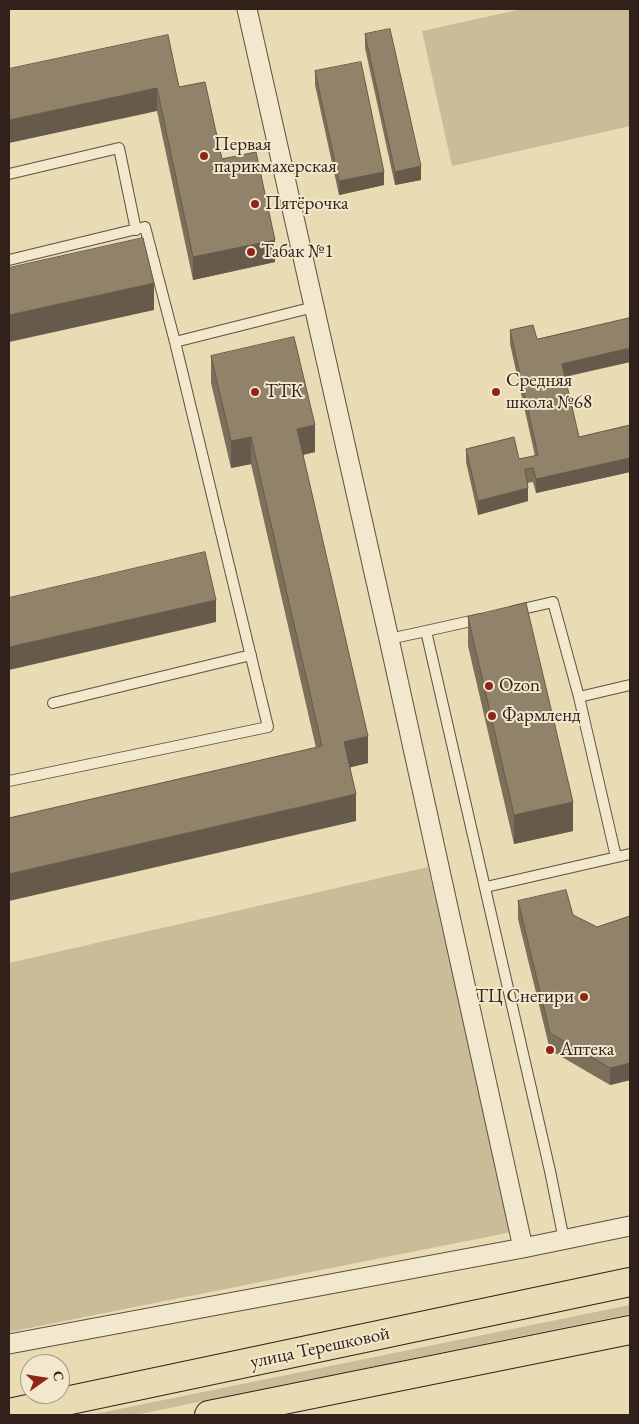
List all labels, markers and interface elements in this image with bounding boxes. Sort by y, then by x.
place label: Первая парикмахерская [214,134,337,178]
marker: Первая парикмахерская [198,150,210,162]
place label: Пятёрочка [265,193,349,215]
marker: Пятёрочка [249,198,261,210]
place label: Табак №1 [261,241,334,263]
marker: Табак №1 [245,246,257,258]
place label: Средняя школа №68 [506,370,592,414]
place label: ТТК [265,381,303,403]
marker: ТТК [249,386,261,398]
marker: Средняя школа №68 [490,386,502,398]
place label: Ozon [499,675,540,697]
marker: Ozon [483,680,495,692]
place label: Фармленд [502,705,581,727]
marker: Фармленд [486,710,498,722]
place label: ТЦ Снегири [475,986,574,1008]
marker: ТЦ Снегири [578,991,590,1003]
place label: Аптека [560,1039,614,1061]
marker: Аптека [544,1044,556,1056]
street label: улица Терешковой [248,1322,392,1374]
north arrow [20,1354,70,1404]
text: С [49,1369,69,1383]

